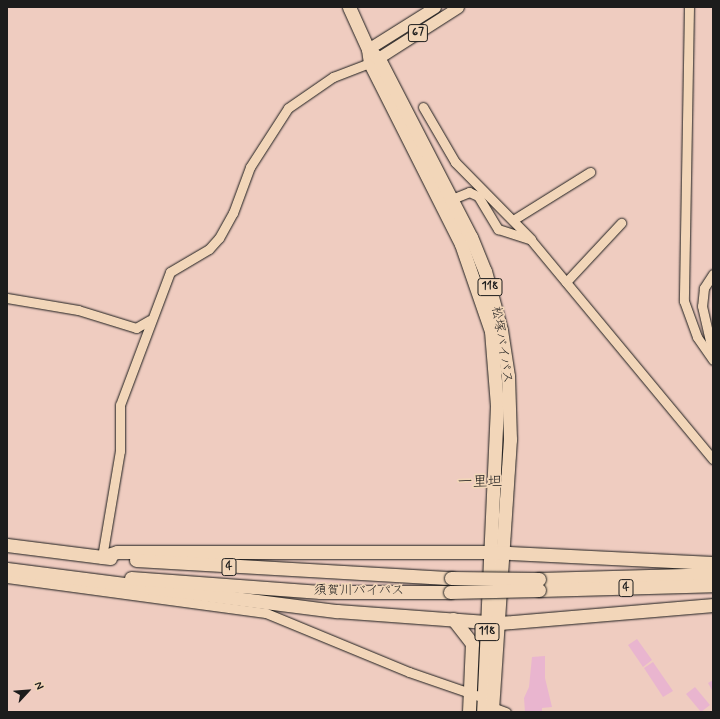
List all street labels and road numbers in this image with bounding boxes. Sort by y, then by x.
road number: 67 [407,23,429,43]
road number: 118 [477,277,503,297]
street label: 松塚バイパス [487,305,515,385]
road number: 4 [221,557,237,577]
road number: 4 [618,578,634,598]
street label: 須賀川バイパス [314,583,404,599]
road number: 118 [474,622,500,642]

